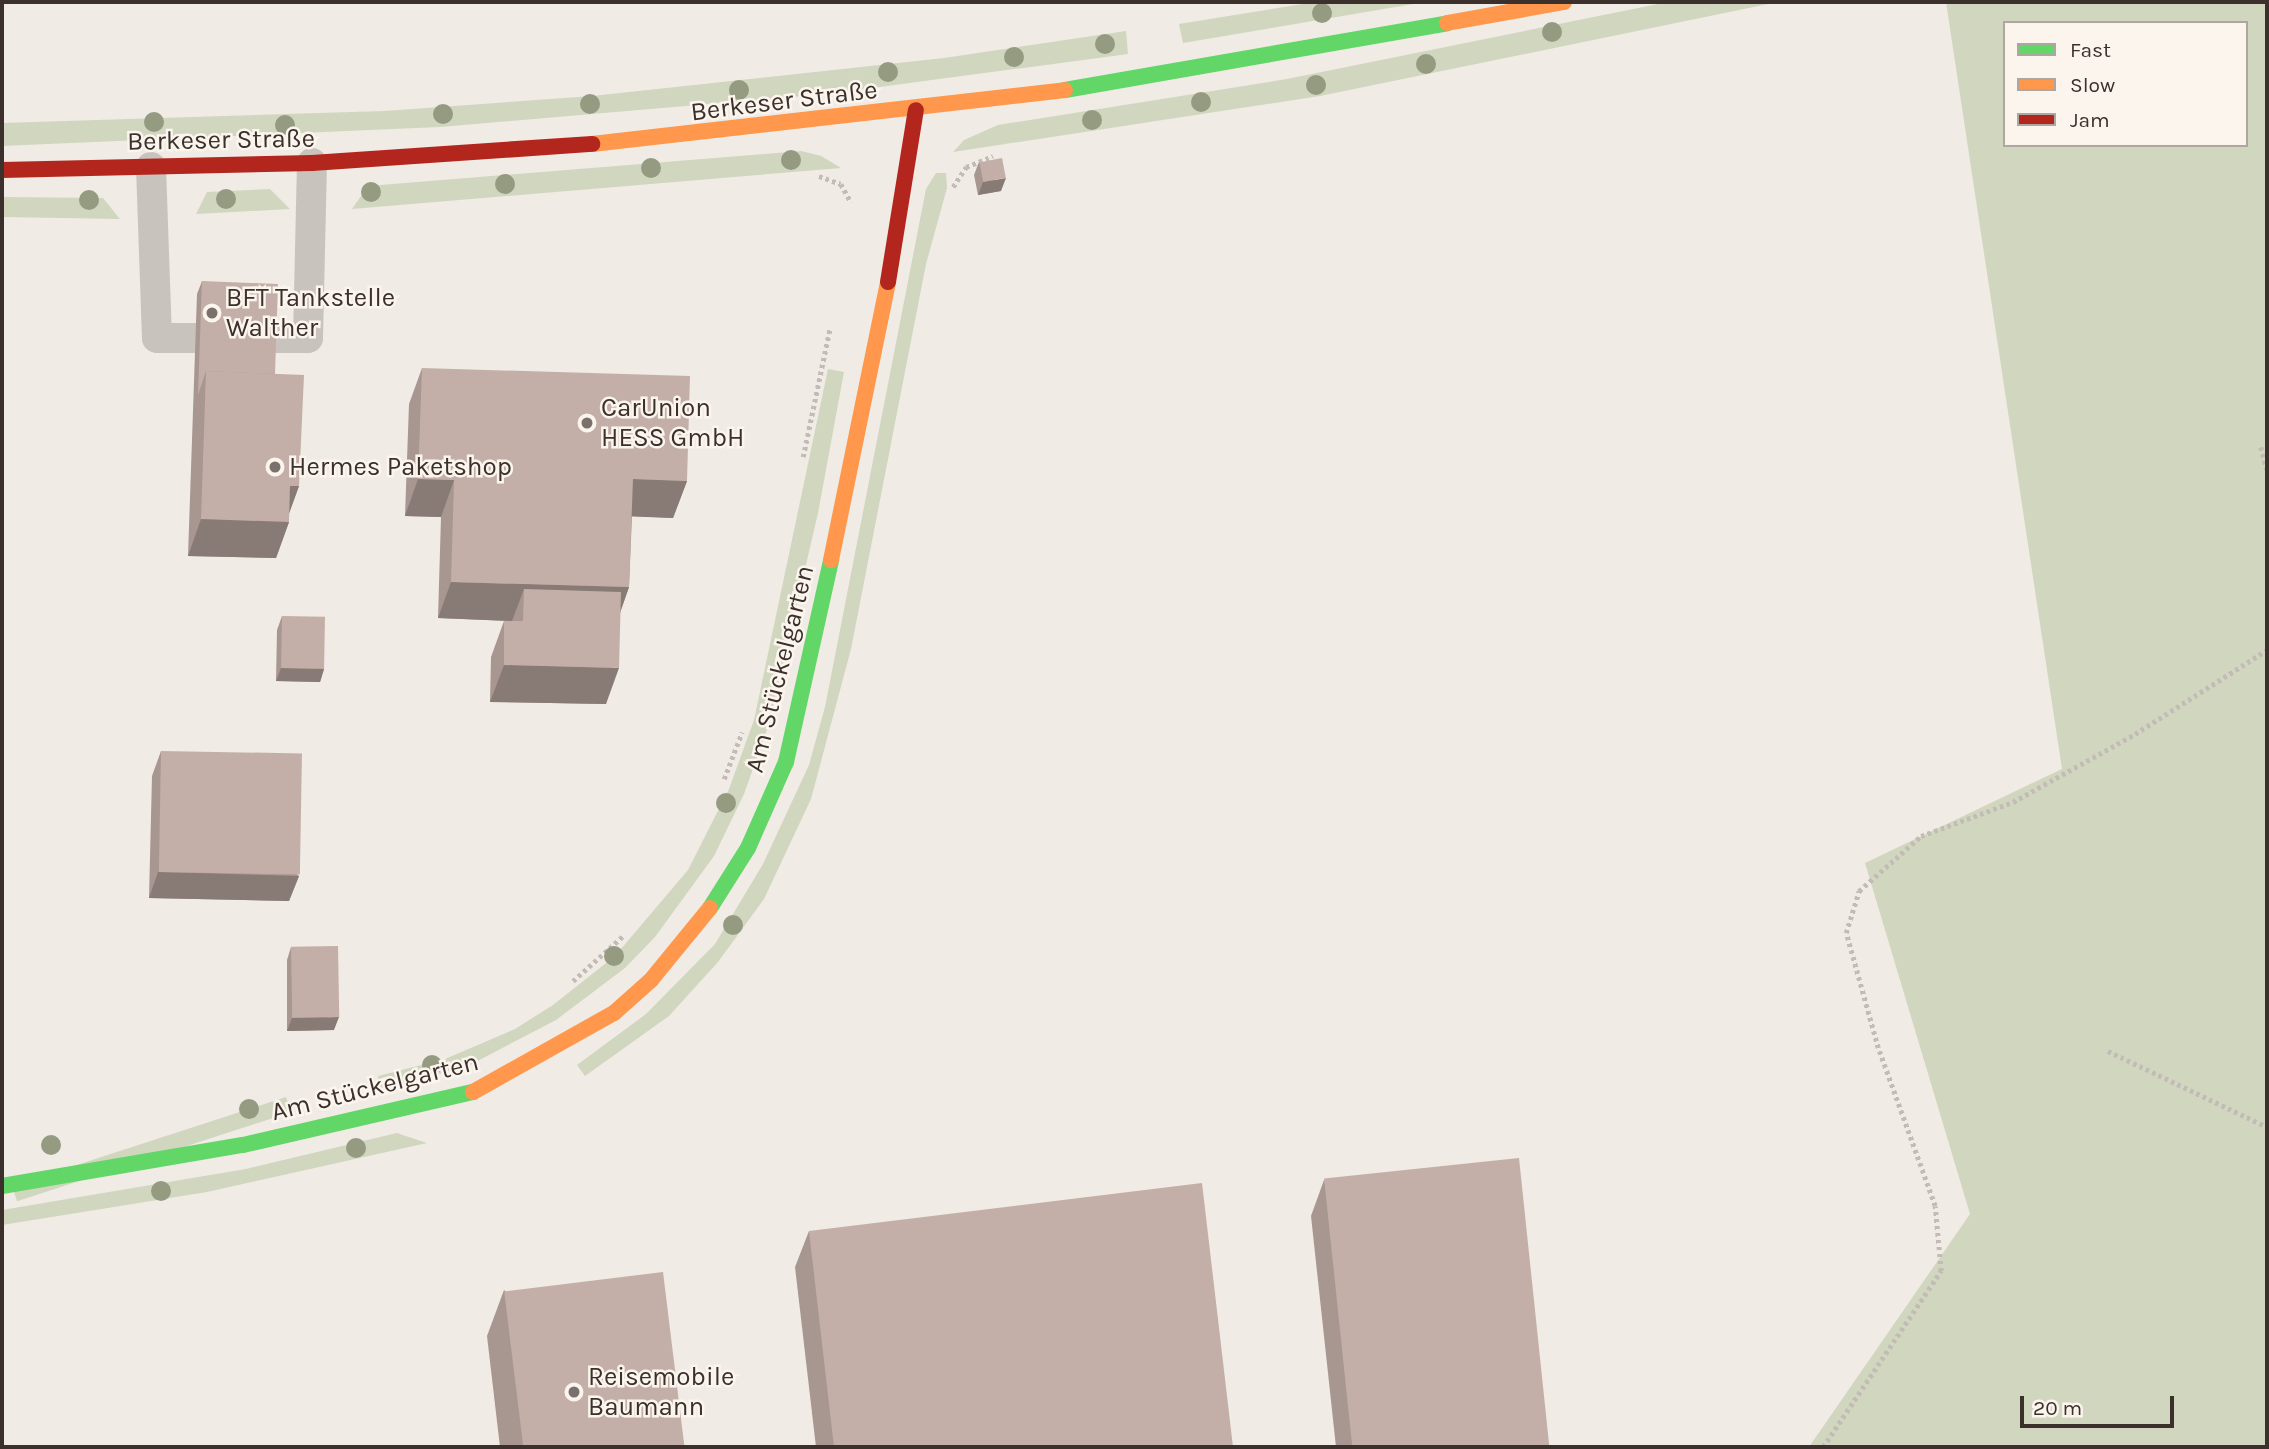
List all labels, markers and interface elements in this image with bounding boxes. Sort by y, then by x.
legend [2003,21,2248,147]
text: Fast [2070,38,2111,62]
text: Slow [2070,73,2115,97]
street label: Berkeser Straße [689,74,879,128]
text: Jam [2070,108,2110,132]
street label: Berkeser Straße [127,123,315,157]
place label: BFT Tankstelle Walther [226,282,395,344]
marker: BFT Tankstelle Walther [204,305,220,321]
place label: CarUnion HESS GmbH [601,392,744,453]
marker: CarUnion HESS GmbH [579,415,595,431]
place label: Hermes Paketshop [289,451,512,483]
marker: Hermes Paketshop [267,459,283,475]
street label: Am Stückelgarten [739,562,821,776]
street label: Am Stückelgarten [268,1046,482,1128]
place label: Reisemobile Baumann [588,1361,734,1422]
scale bar [2024,1382,2178,1426]
marker: Reisemobile Baumann [566,1384,582,1400]
text: 20 m [2033,1396,2082,1420]

